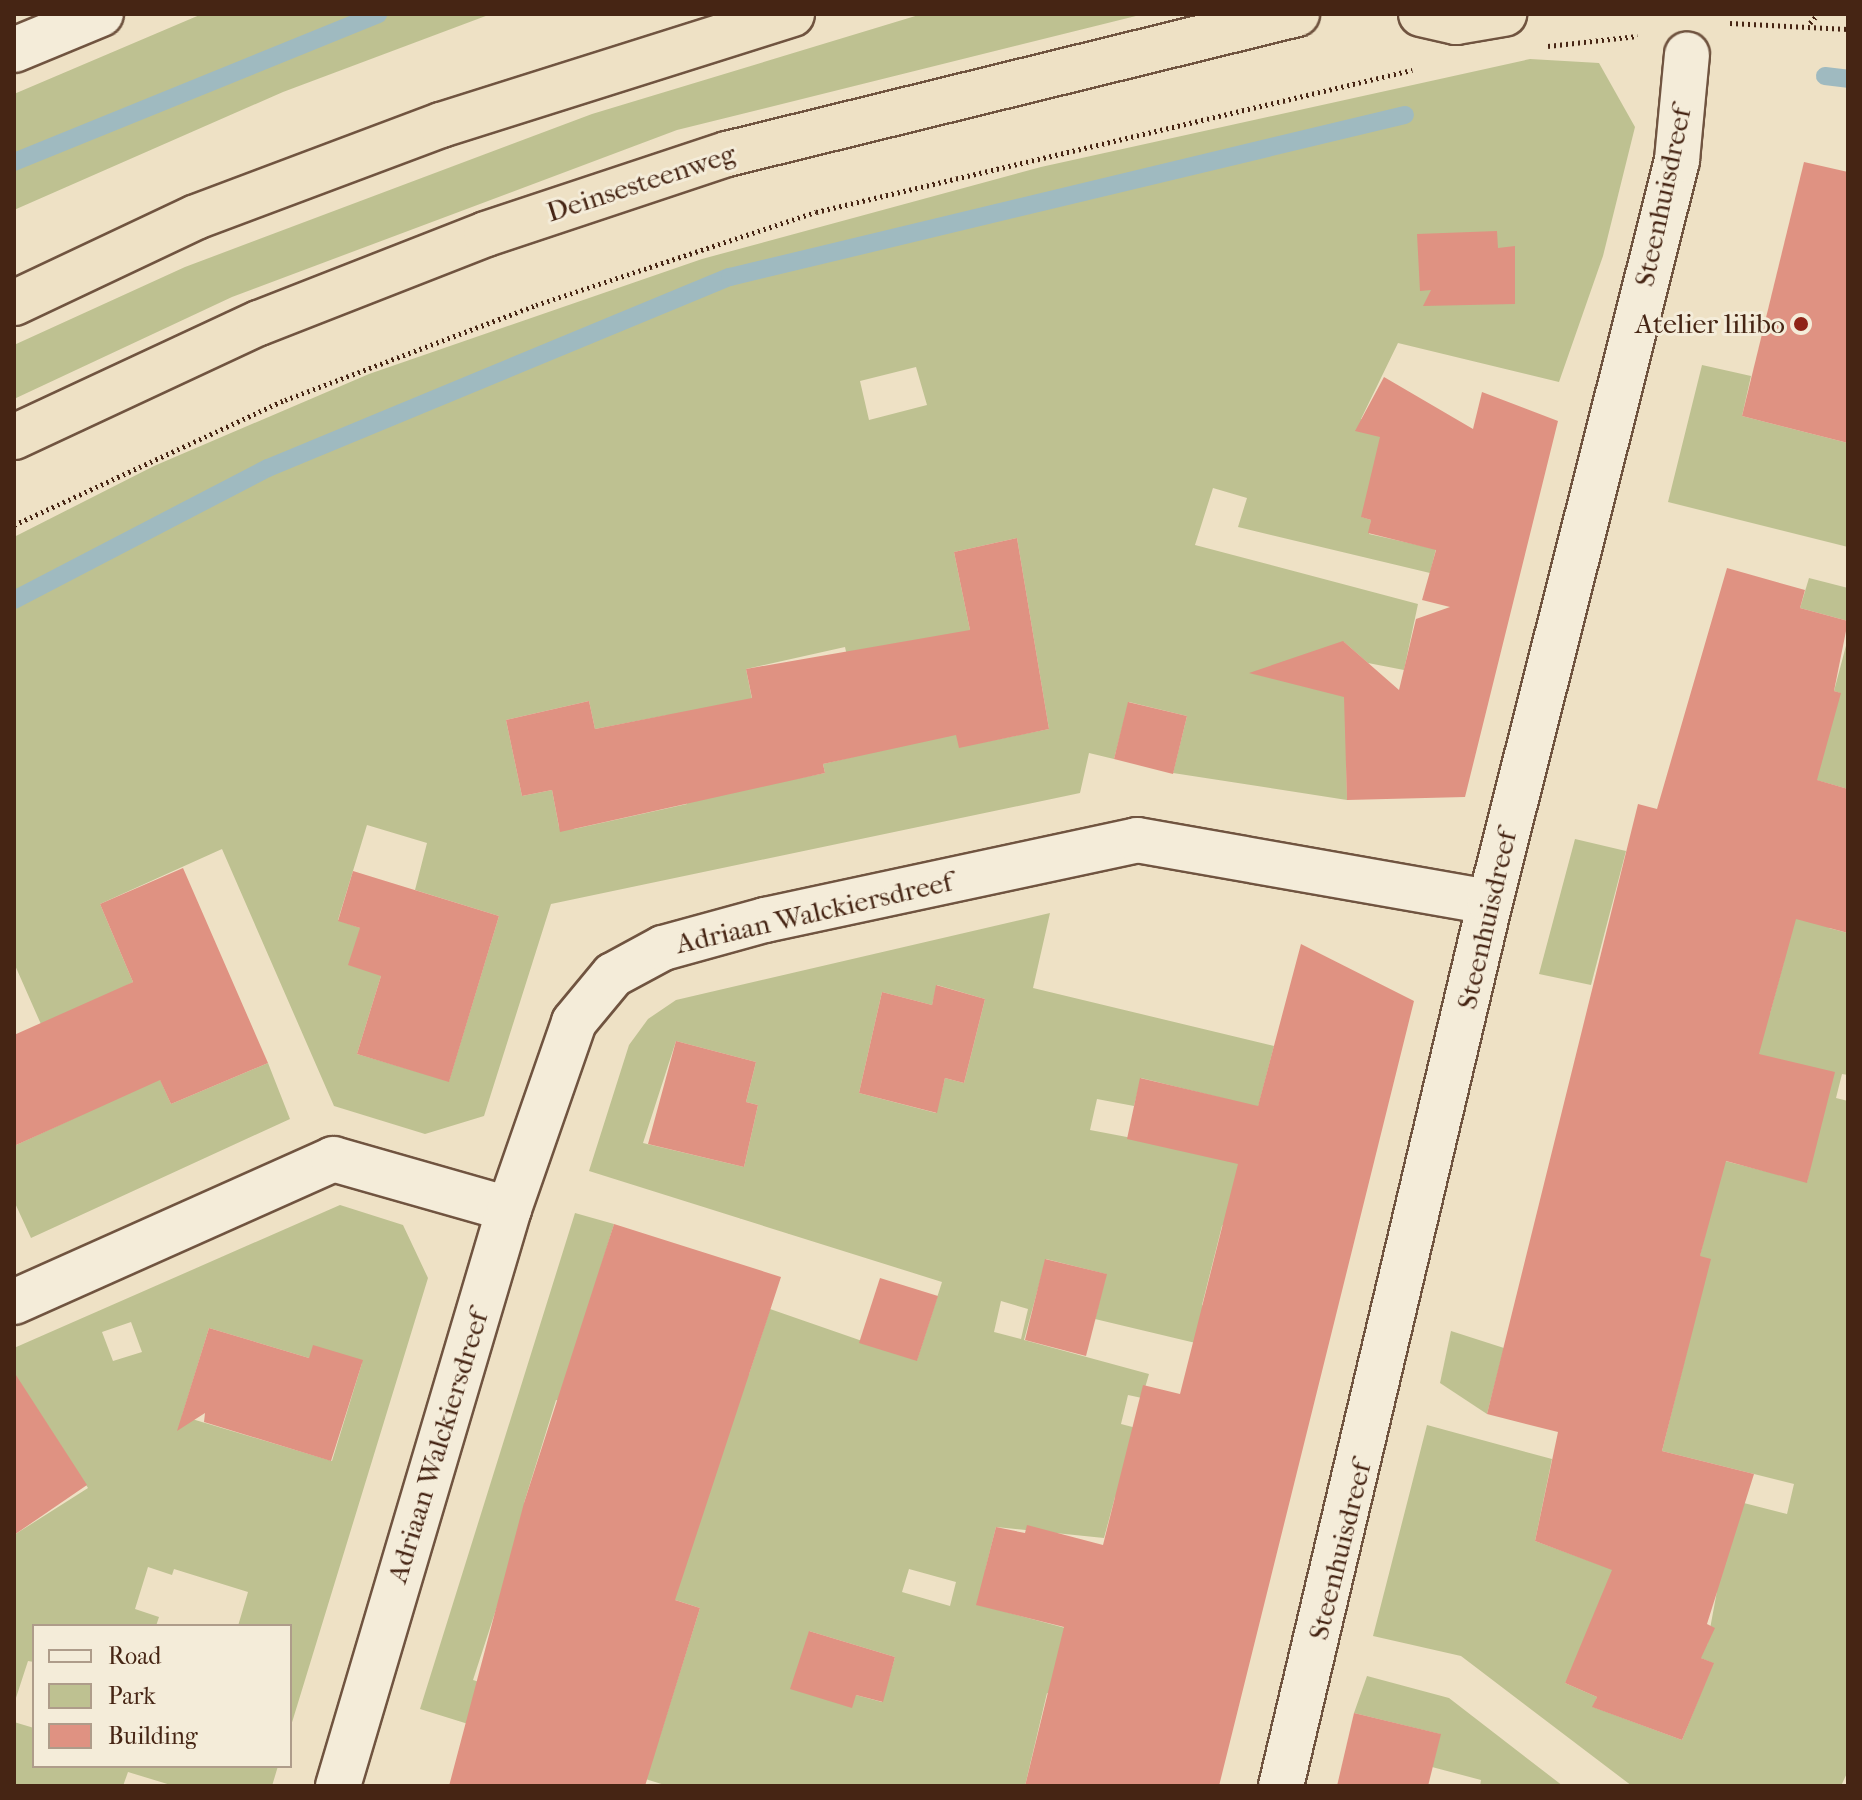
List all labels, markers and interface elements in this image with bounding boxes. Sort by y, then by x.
street label: Steenhuisdreef [1628,104,1698,290]
street label: Deinsesteenweg [542,137,740,229]
place label: Atelier lilibo [1635,307,1785,341]
marker: Atelier lilibo [1792,315,1810,333]
street label: Steenhuisdreef [1450,827,1524,1013]
street label: Adriaan Walckiersdreef [673,865,955,961]
street label: Adriaan Walckiersdreef [381,1307,495,1587]
street label: Steenhuisdreef [1302,1459,1378,1643]
legend [32,1624,292,1768]
text: Road [108,1642,161,1670]
text: Park [108,1682,156,1710]
text: Building [108,1722,198,1750]

